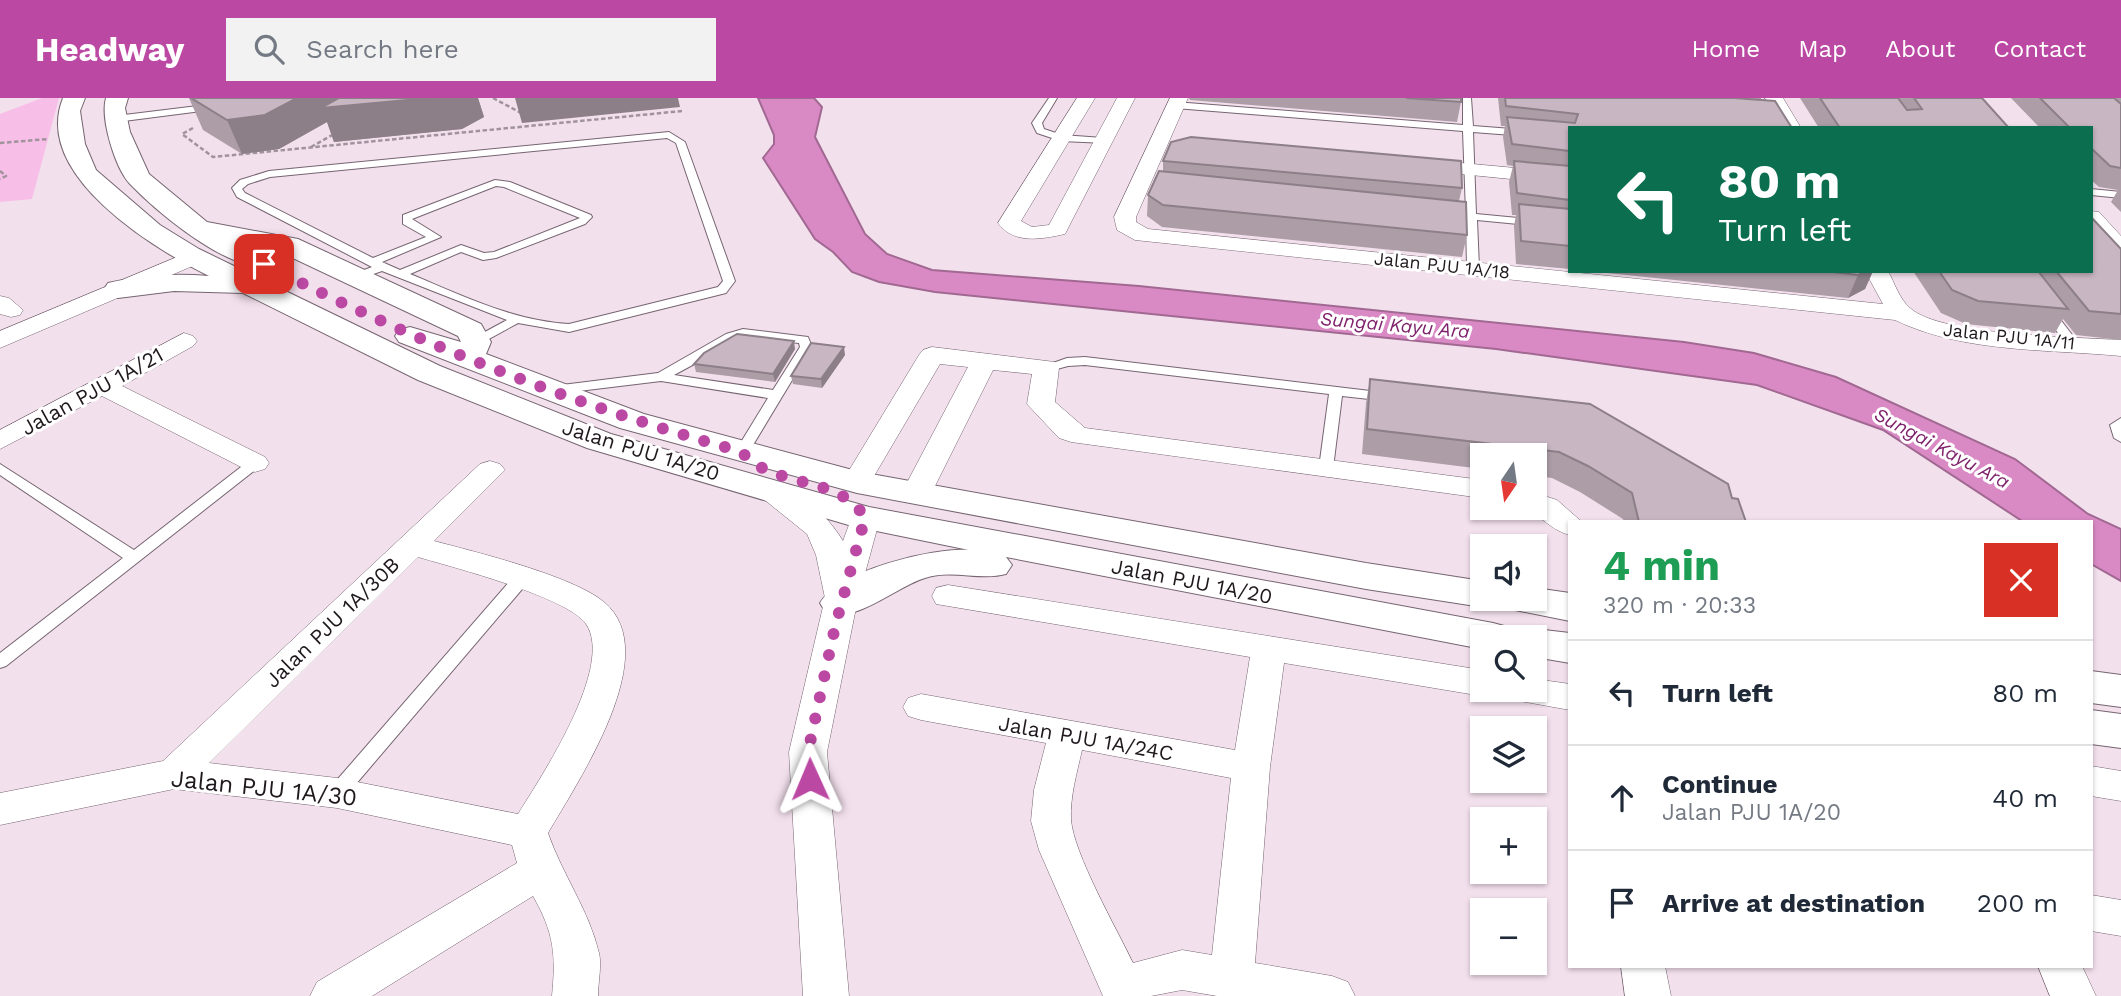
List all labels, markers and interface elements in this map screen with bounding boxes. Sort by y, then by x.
search box [226,18,716,81]
text: Headway [35,30,184,69]
icon: search [250,30,288,68]
text: Search here [306,34,459,64]
text: Home [1692,35,1760,63]
text: Map [1798,35,1847,63]
text: About [1885,35,1955,63]
text: Contact [1993,35,2086,63]
text: 80 m [1718,152,1840,210]
icon: left [1603,154,1694,245]
text: Turn left [1718,211,1851,249]
pin [234,234,294,294]
icon: arrive [245,245,283,283]
street label: Jalan PJU 1A/18 [1373,247,1511,283]
water label: Sungai Kayu Ara [1319,307,1471,343]
street label: Jalan PJU 1A/11 [1942,319,2076,353]
street label: Jalan PJU 1A/21 [17,342,167,440]
water label: Sungai Kayu Ara [1870,403,2014,494]
street label: Jalan PJU 1A/20 [559,414,723,486]
north arrow [1470,443,1547,520]
map controls [1470,443,1547,975]
button: sound [1470,534,1547,611]
text: 4 min [1603,541,1720,590]
button: close [1984,543,2058,617]
street label: Jalan PJU 1A/30B [260,551,404,693]
street label: Jalan PJU 1A/20 [1109,553,1275,609]
text: 320 m · 20:33 [1603,592,1756,619]
button: search [1470,625,1547,702]
icon: left [1603,674,1641,712]
text: Turn left [1662,678,1773,708]
text: 80 m [1992,678,2058,708]
street label: Jalan PJU 1A/24C [997,710,1175,766]
button: layers [1470,716,1547,793]
position arrow [773,742,847,816]
street label: Jalan PJU 1A/30 [170,764,358,812]
text: Continue [1662,769,1778,799]
icon: ahead [1603,779,1641,817]
text: 40 m [1992,783,2058,813]
text: Jalan PJU 1A/20 [1662,799,1841,826]
button: + [1470,807,1547,884]
icon: arrive [1603,884,1641,922]
text: Arrive at destination [1662,888,1925,918]
text: 200 m [1977,888,2058,918]
button: − [1470,898,1547,975]

